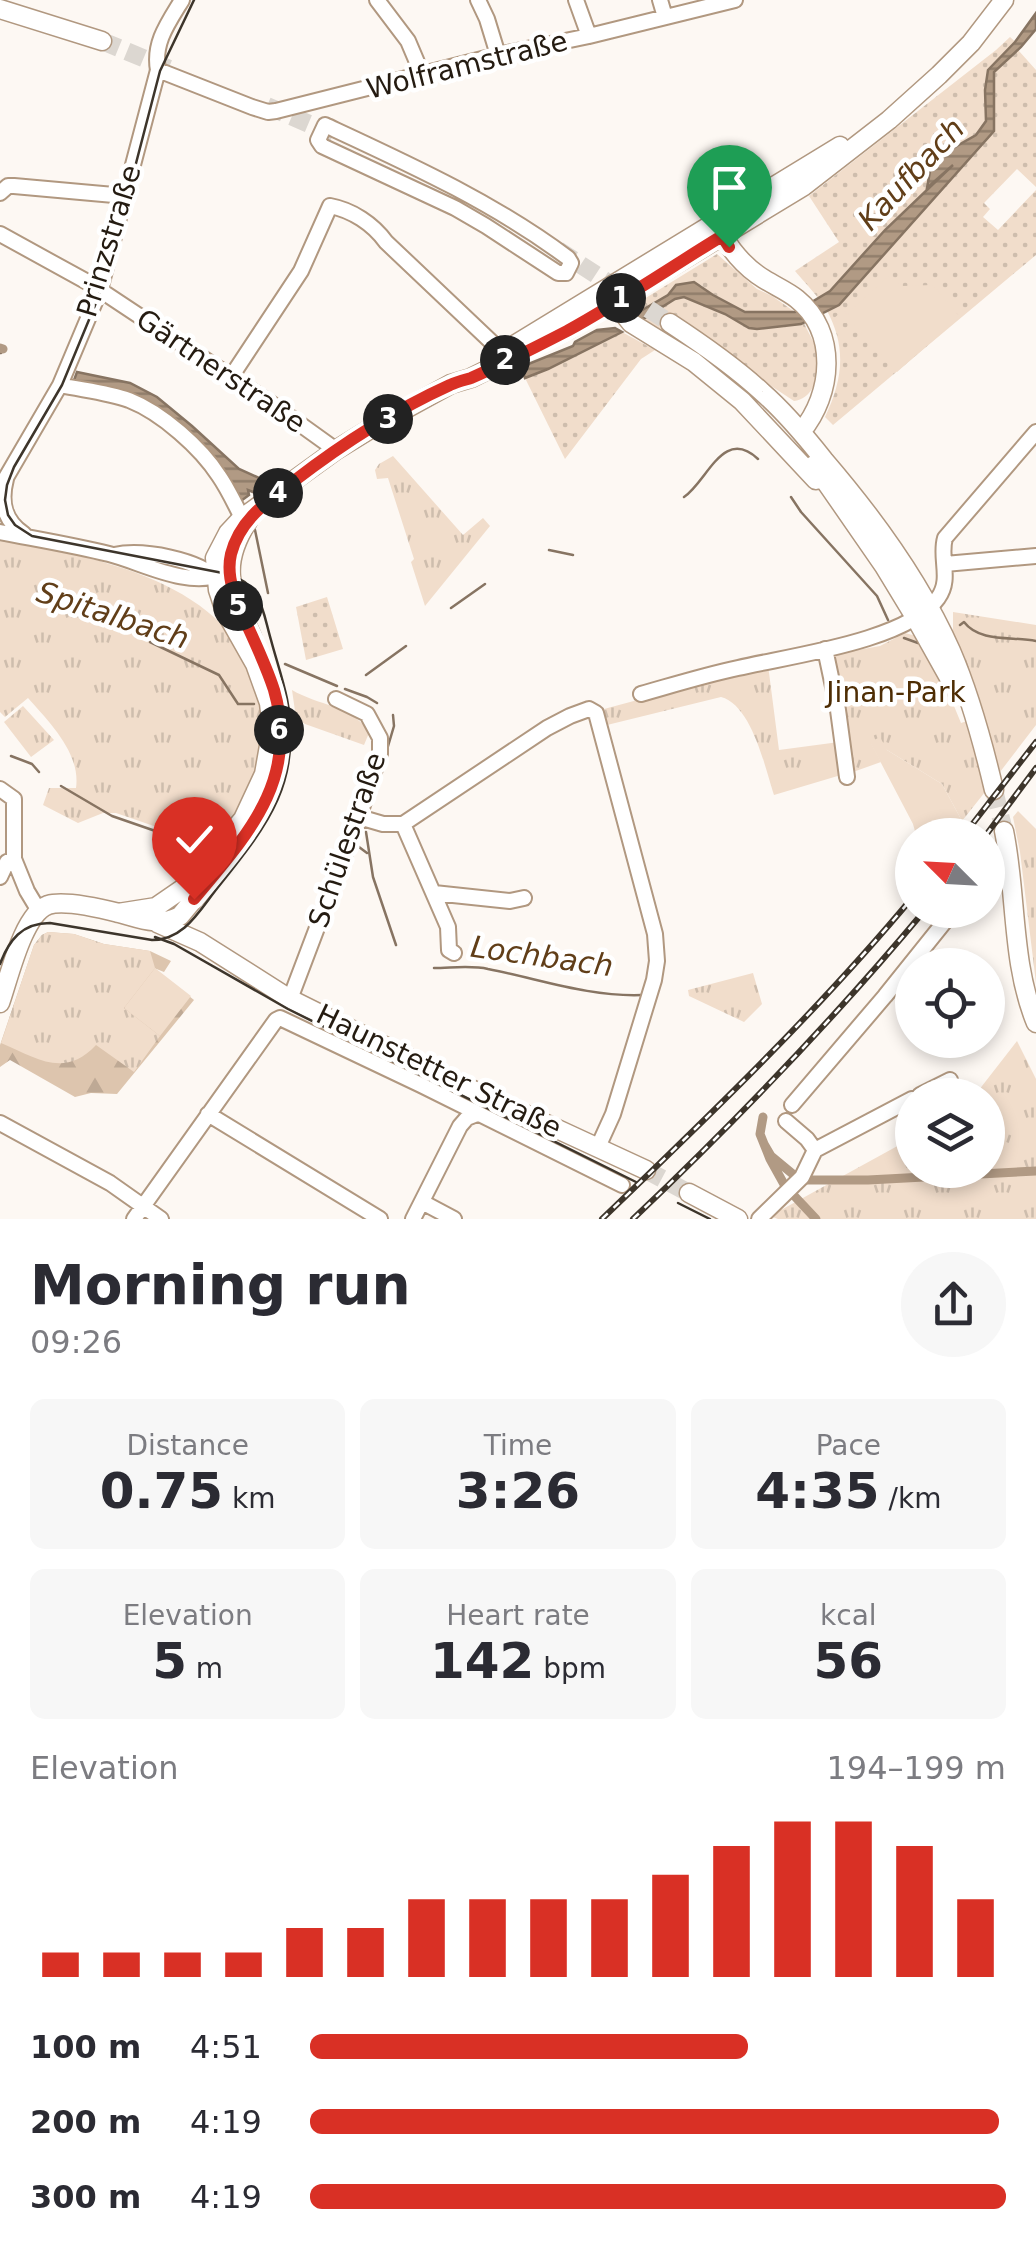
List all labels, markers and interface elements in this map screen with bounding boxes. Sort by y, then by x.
street label: Wolframstraße [363,24,571,106]
water label: Kaufbach [851,111,971,237]
pin [687,145,772,248]
icon: arrive [702,160,757,215]
street label: Prinzstraße [70,161,148,321]
pin: 1 [596,273,646,323]
text: 1 [611,281,631,314]
street label: Gärtnerstraße [130,302,312,440]
pin: 2 [480,335,530,385]
text: 2 [495,343,515,376]
pin: 3 [363,394,413,444]
text: 3 [378,402,398,435]
pin: 4 [253,468,303,518]
text: 4 [268,476,288,509]
water label: Spitalbach [33,574,193,656]
pin: 5 [213,581,263,631]
text: 5 [228,589,248,622]
park label: Jinan-Park [824,676,966,709]
pin: 6 [254,705,304,755]
text: 6 [269,713,289,746]
street label: Schülestraße [302,748,392,932]
pin [152,797,237,900]
icon: check [167,812,222,867]
north arrow [895,818,1005,928]
map controls [895,818,1005,1188]
water label: Lochbach [469,929,615,983]
button: locate [895,948,1005,1058]
street label: Haunstetter Straße [311,997,567,1145]
button: layers [895,1078,1005,1188]
button: share [901,1252,1006,1357]
text: Morning run [30,1253,411,1317]
text: 09:26 [30,1323,122,1361]
text: Distance [126,1429,249,1462]
text: Time [484,1429,552,1462]
text: Pace [816,1429,881,1462]
text: 0.75 [100,1462,223,1520]
text: 3:26 [456,1462,580,1520]
text: 4:35 [755,1462,880,1520]
text: km [223,1482,276,1515]
text: /km [880,1482,941,1515]
text: Elevation [123,1599,253,1632]
text: Heart rate [446,1599,590,1632]
text: kcal [820,1599,877,1632]
text: 5 [152,1632,187,1690]
text: 142 [430,1632,534,1690]
text: 56 [814,1632,883,1690]
text: m [187,1652,223,1685]
text: bpm [534,1652,606,1685]
text: Elevation [30,1749,179,1787]
text: 194–199 m [827,1749,1006,1787]
text: 100 m [30,2028,141,2066]
text: 4:51 [190,2028,262,2066]
text: 200 m [30,2103,141,2141]
text: 4:19 [190,2103,262,2141]
text: 300 m [30,2178,141,2216]
text: 4:19 [190,2178,262,2216]

